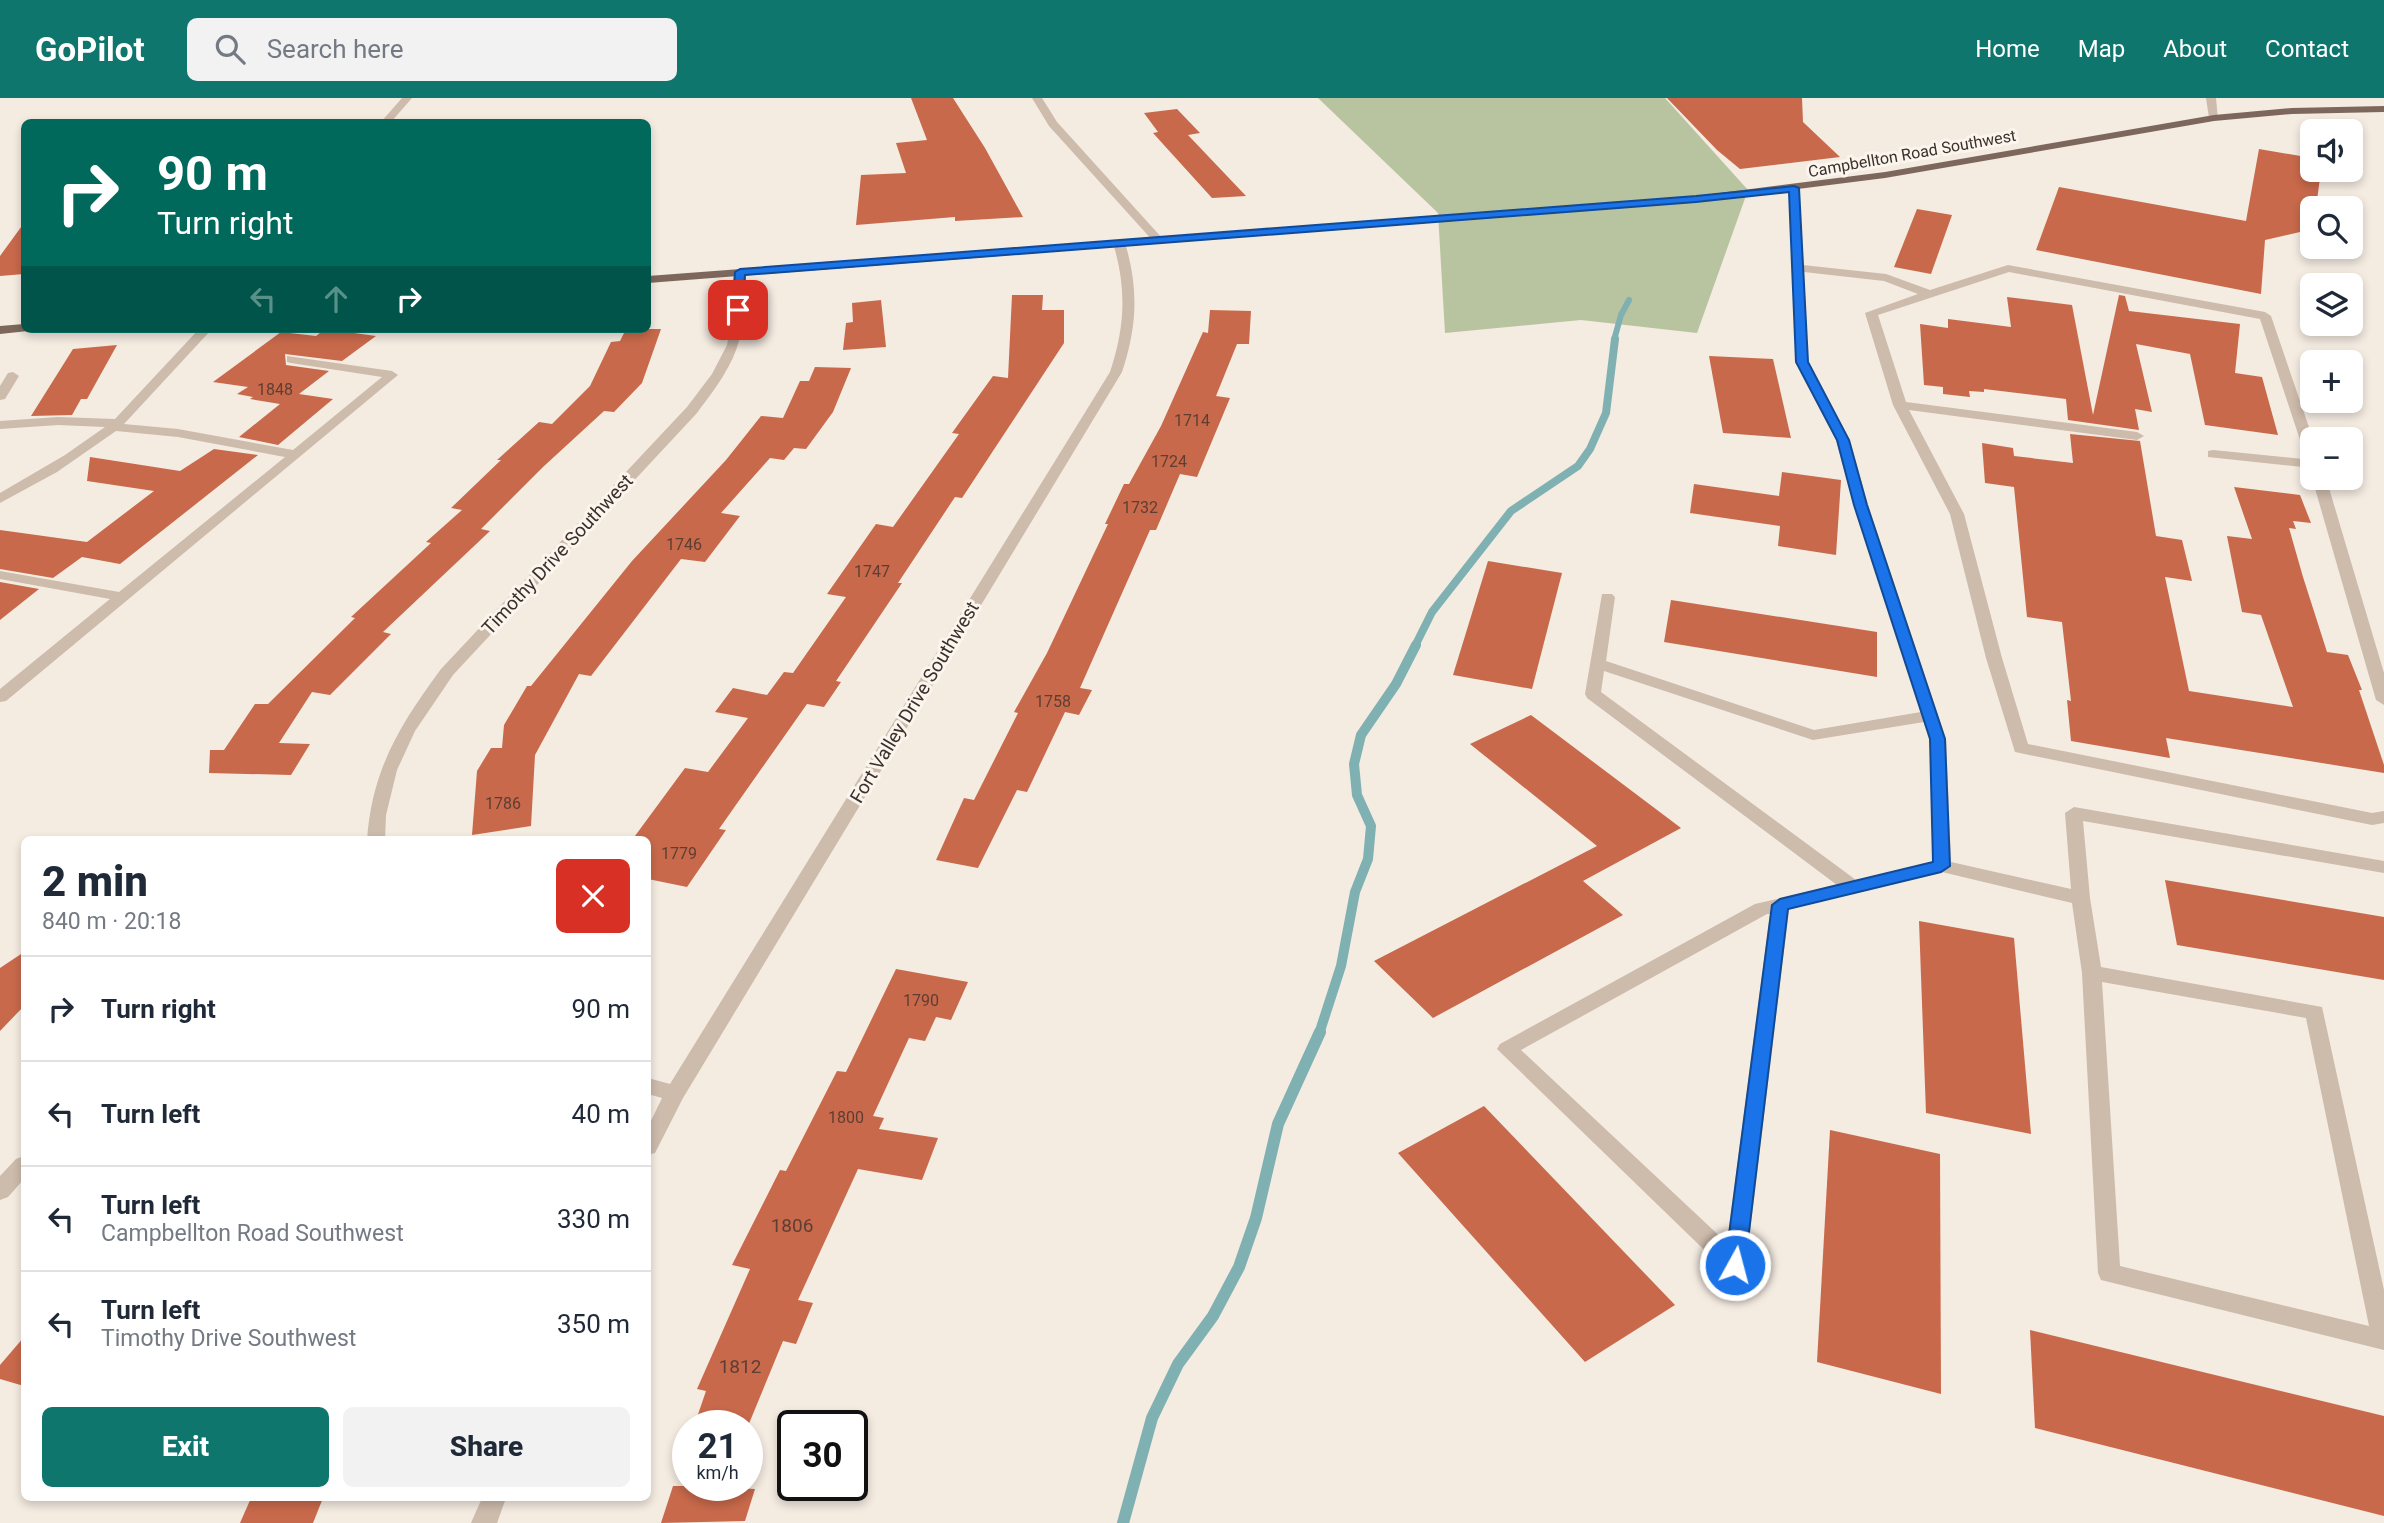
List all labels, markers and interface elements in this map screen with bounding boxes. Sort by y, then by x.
search box [187,18,677,81]
text: GoPilot [35,30,145,69]
icon: search [211,30,249,68]
text: Search here [267,34,403,64]
text: Home [1975,35,2040,63]
text: Map [2078,35,2125,63]
text: About [2163,35,2227,63]
text: Contact [2265,35,2349,63]
map controls [2300,119,2363,490]
button: sound [2300,119,2363,182]
street label: Campbellton Road Southwest [1807,126,2017,181]
text: 90 m [157,145,268,202]
icon: right [42,147,133,238]
button: search [2300,196,2363,259]
text: Turn right [157,204,293,242]
button: layers [2300,273,2363,336]
icon: left [244,280,282,318]
icon: ahead [317,280,355,318]
icon: right [390,280,428,318]
pin [708,280,768,340]
icon: arrive [719,291,757,329]
button: + [2300,350,2363,413]
house number: 1848 [257,380,293,399]
house number: 1714 [1174,411,1210,430]
button: − [2300,427,2363,490]
house number: 1724 [1151,452,1187,471]
street label: Timothy Drive Southwest [477,469,638,639]
house number: 1732 [1122,498,1158,517]
house number: 1746 [666,535,702,554]
house number: 1747 [854,562,890,581]
street label: Fort Valley Drive Southwest [845,597,984,807]
house number: 1758 [1035,692,1071,711]
house number: 1786 [485,794,521,813]
house number: 1779 [661,844,697,863]
text: 2 min [42,857,148,906]
button: close [556,859,630,933]
text: 840 m · 20:18 [42,908,181,935]
icon: right [42,990,80,1028]
house number: 1790 [903,991,939,1010]
text: Turn right [101,994,216,1024]
text: 90 m [572,994,630,1024]
icon: left [42,1095,80,1133]
text: Turn left [101,1099,200,1129]
text: 40 m [572,1099,630,1129]
house number: 1800 [828,1108,864,1127]
text: Turn left [101,1190,200,1220]
icon: left [42,1200,80,1238]
text: 330 m [557,1204,630,1234]
house number: 1806 [771,1214,813,1237]
text: Campbellton Road Southwest [101,1220,404,1247]
position arrow [1698,1228,1772,1302]
text: Turn left [101,1295,200,1325]
icon: left [42,1305,80,1343]
text: 350 m [557,1309,630,1339]
text: Timothy Drive Southwest [101,1325,356,1352]
house number: 1812 [719,1355,761,1378]
button: Exit [42,1407,329,1487]
button: Share [343,1407,630,1487]
speed limit sign: 30 [777,1410,868,1501]
text: 21 [697,1426,738,1467]
text: km/h [696,1462,739,1483]

